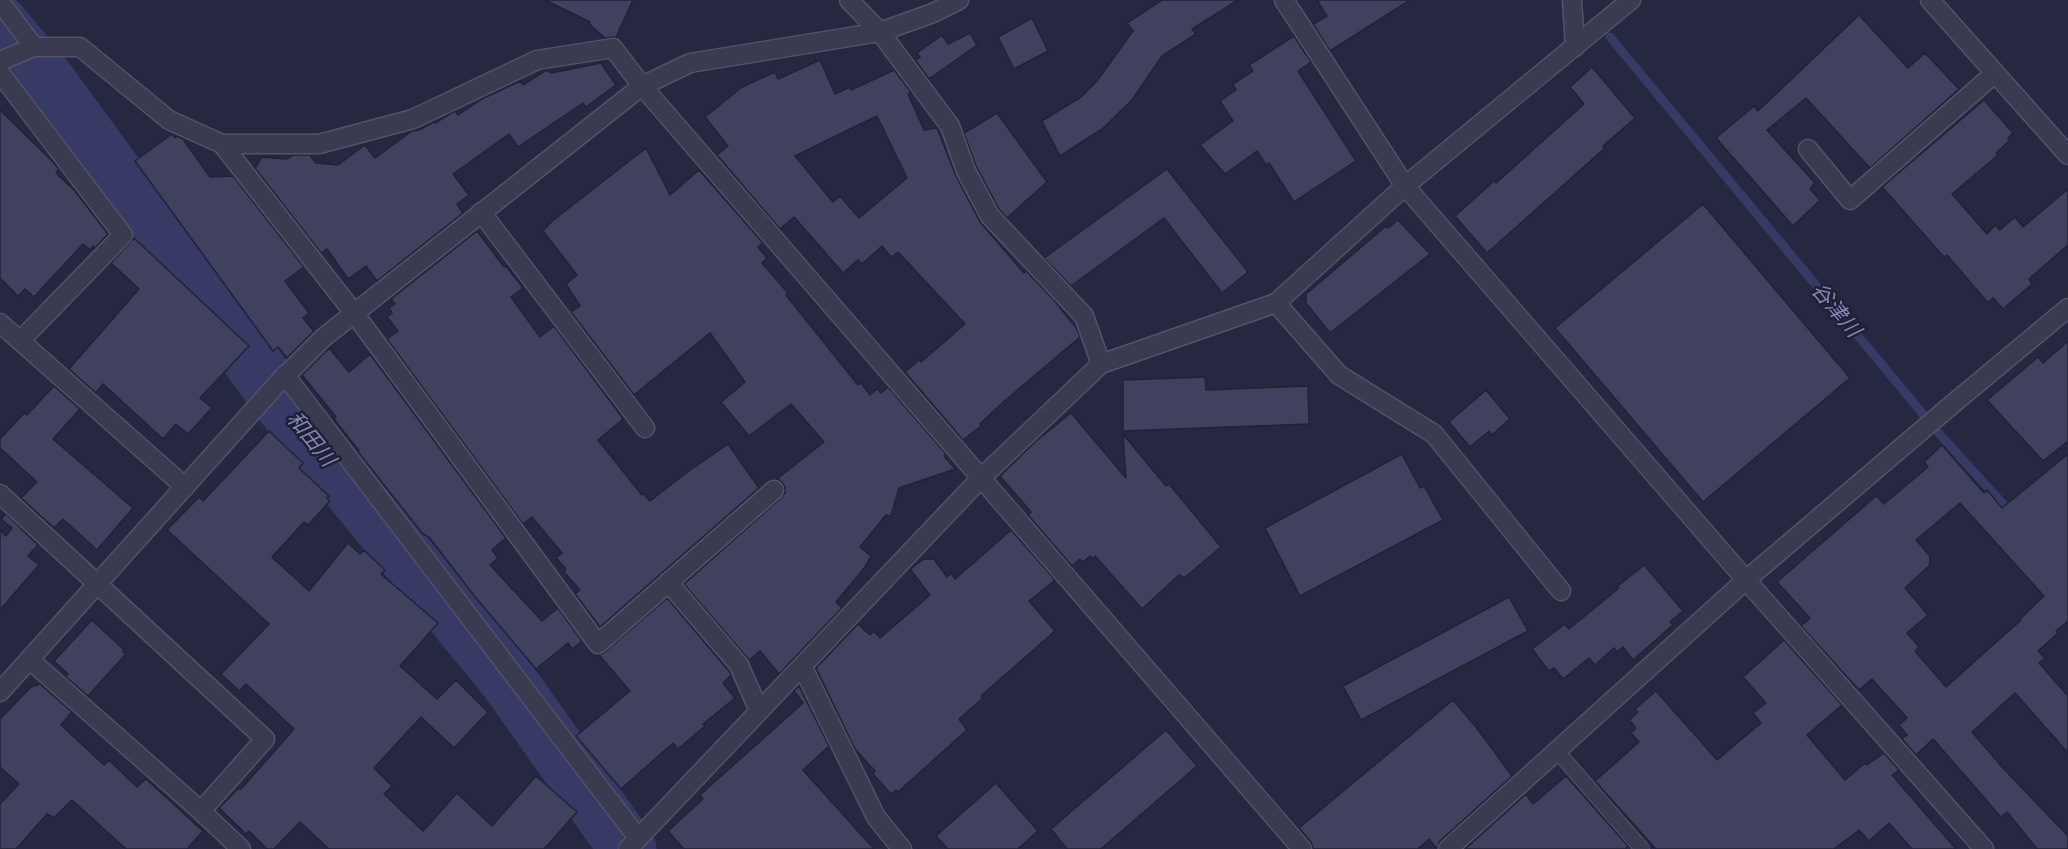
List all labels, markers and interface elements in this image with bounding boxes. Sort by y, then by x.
water label: 谷津川 [1806,278,1866,342]
water label: 和田川 [281,407,341,471]

